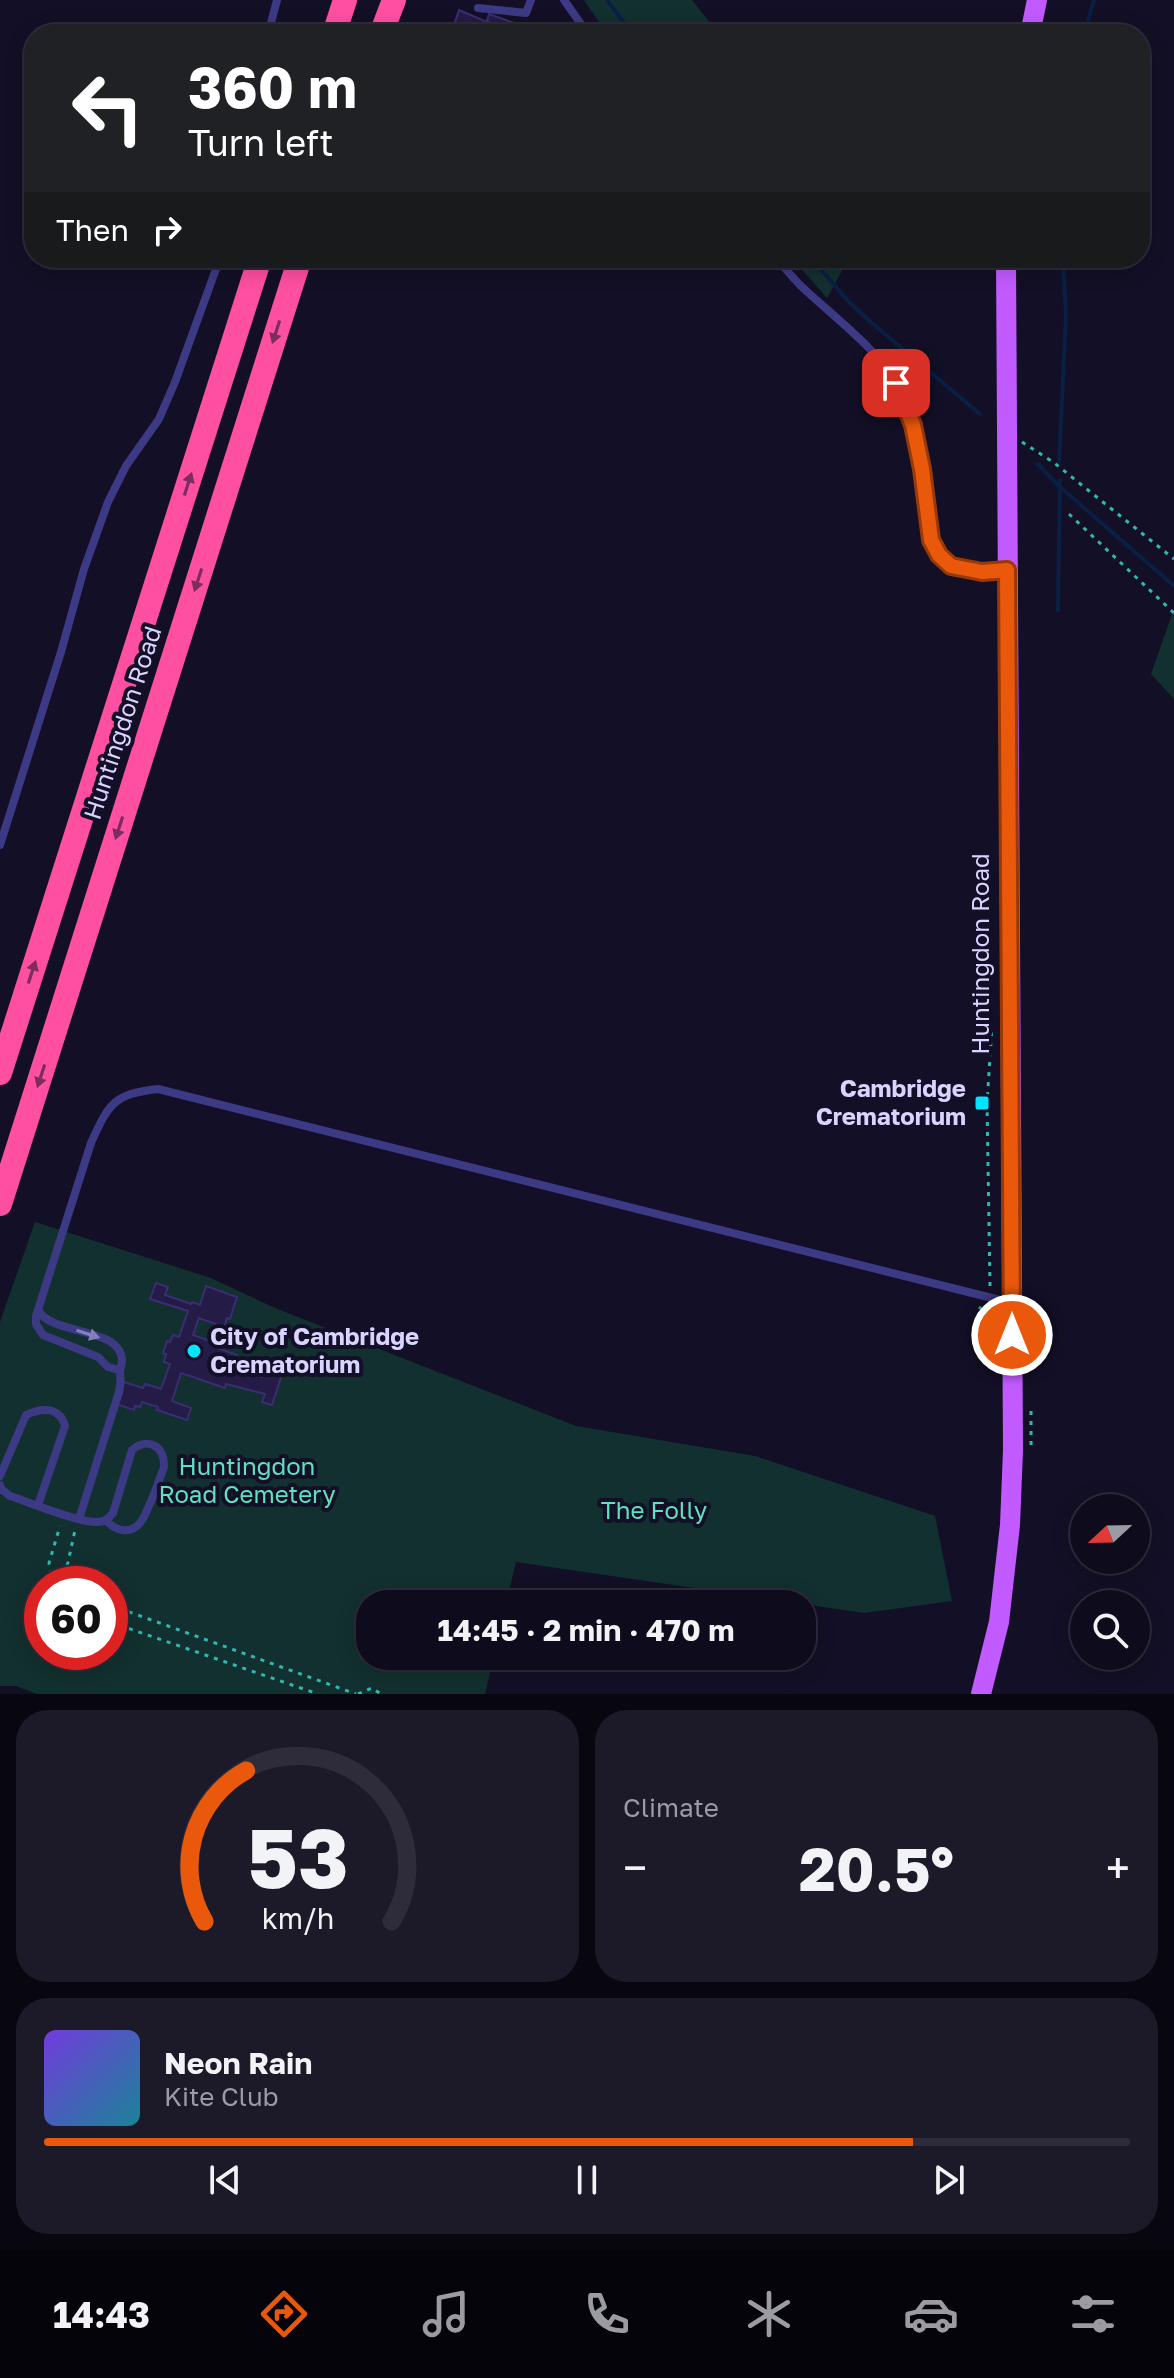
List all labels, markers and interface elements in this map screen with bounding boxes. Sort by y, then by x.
text: 360 m [188,53,357,120]
icon: left [56,56,160,160]
text: Turn left [188,121,334,164]
icon: right [145,208,189,252]
text: Then [56,212,129,248]
one-way arrow [270,321,282,345]
pin [862,349,930,417]
icon: arrive [874,361,918,405]
one-way arrow [182,472,194,496]
one-way arrow [191,569,204,593]
street label: Huntingdon Road [77,622,167,823]
one-way arrow [113,816,125,840]
street label: Huntingdon Road [965,853,994,1055]
one-way arrow [26,960,39,984]
one-way arrow [34,1064,47,1088]
place label: Cambridge Crematorium [816,1073,966,1130]
marker: Cambridge Crematorium [973,1094,991,1112]
position arrow [970,1293,1054,1377]
place label: City of Cambridge Crematorium [210,1321,419,1378]
one-way arrow [76,1328,100,1340]
marker: City of Cambridge Crematorium [185,1342,203,1360]
park label: Huntingdon Road Cemetery [158,1451,336,1508]
north arrow [1070,1494,1150,1574]
map controls [1070,1494,1150,1670]
park label: The Folly [601,1495,707,1524]
speed limit sign: 60 [24,1566,128,1670]
button: search [1070,1590,1150,1670]
text: 14:45 · 2 min · 470 m [438,1612,734,1648]
text: Climate [623,1792,719,1823]
text: 53 [247,1806,348,1906]
text: 20.5° [799,1832,954,1904]
text: − [623,1841,647,1894]
text: + [1106,1841,1130,1894]
text: km/h [261,1901,334,1935]
text: Neon Rain [164,2045,312,2081]
text: Kite Club [164,2081,279,2112]
icon: previous [203,2158,247,2202]
icon: pause [565,2158,609,2202]
icon: next [927,2158,971,2202]
icon: directions [256,2286,312,2342]
icon: music [418,2286,474,2342]
icon: phone [579,2286,635,2342]
icon: climate [741,2286,797,2342]
icon: car [903,2286,959,2342]
icon: filters [1065,2286,1121,2342]
text: 14:43 [53,2293,150,2336]

